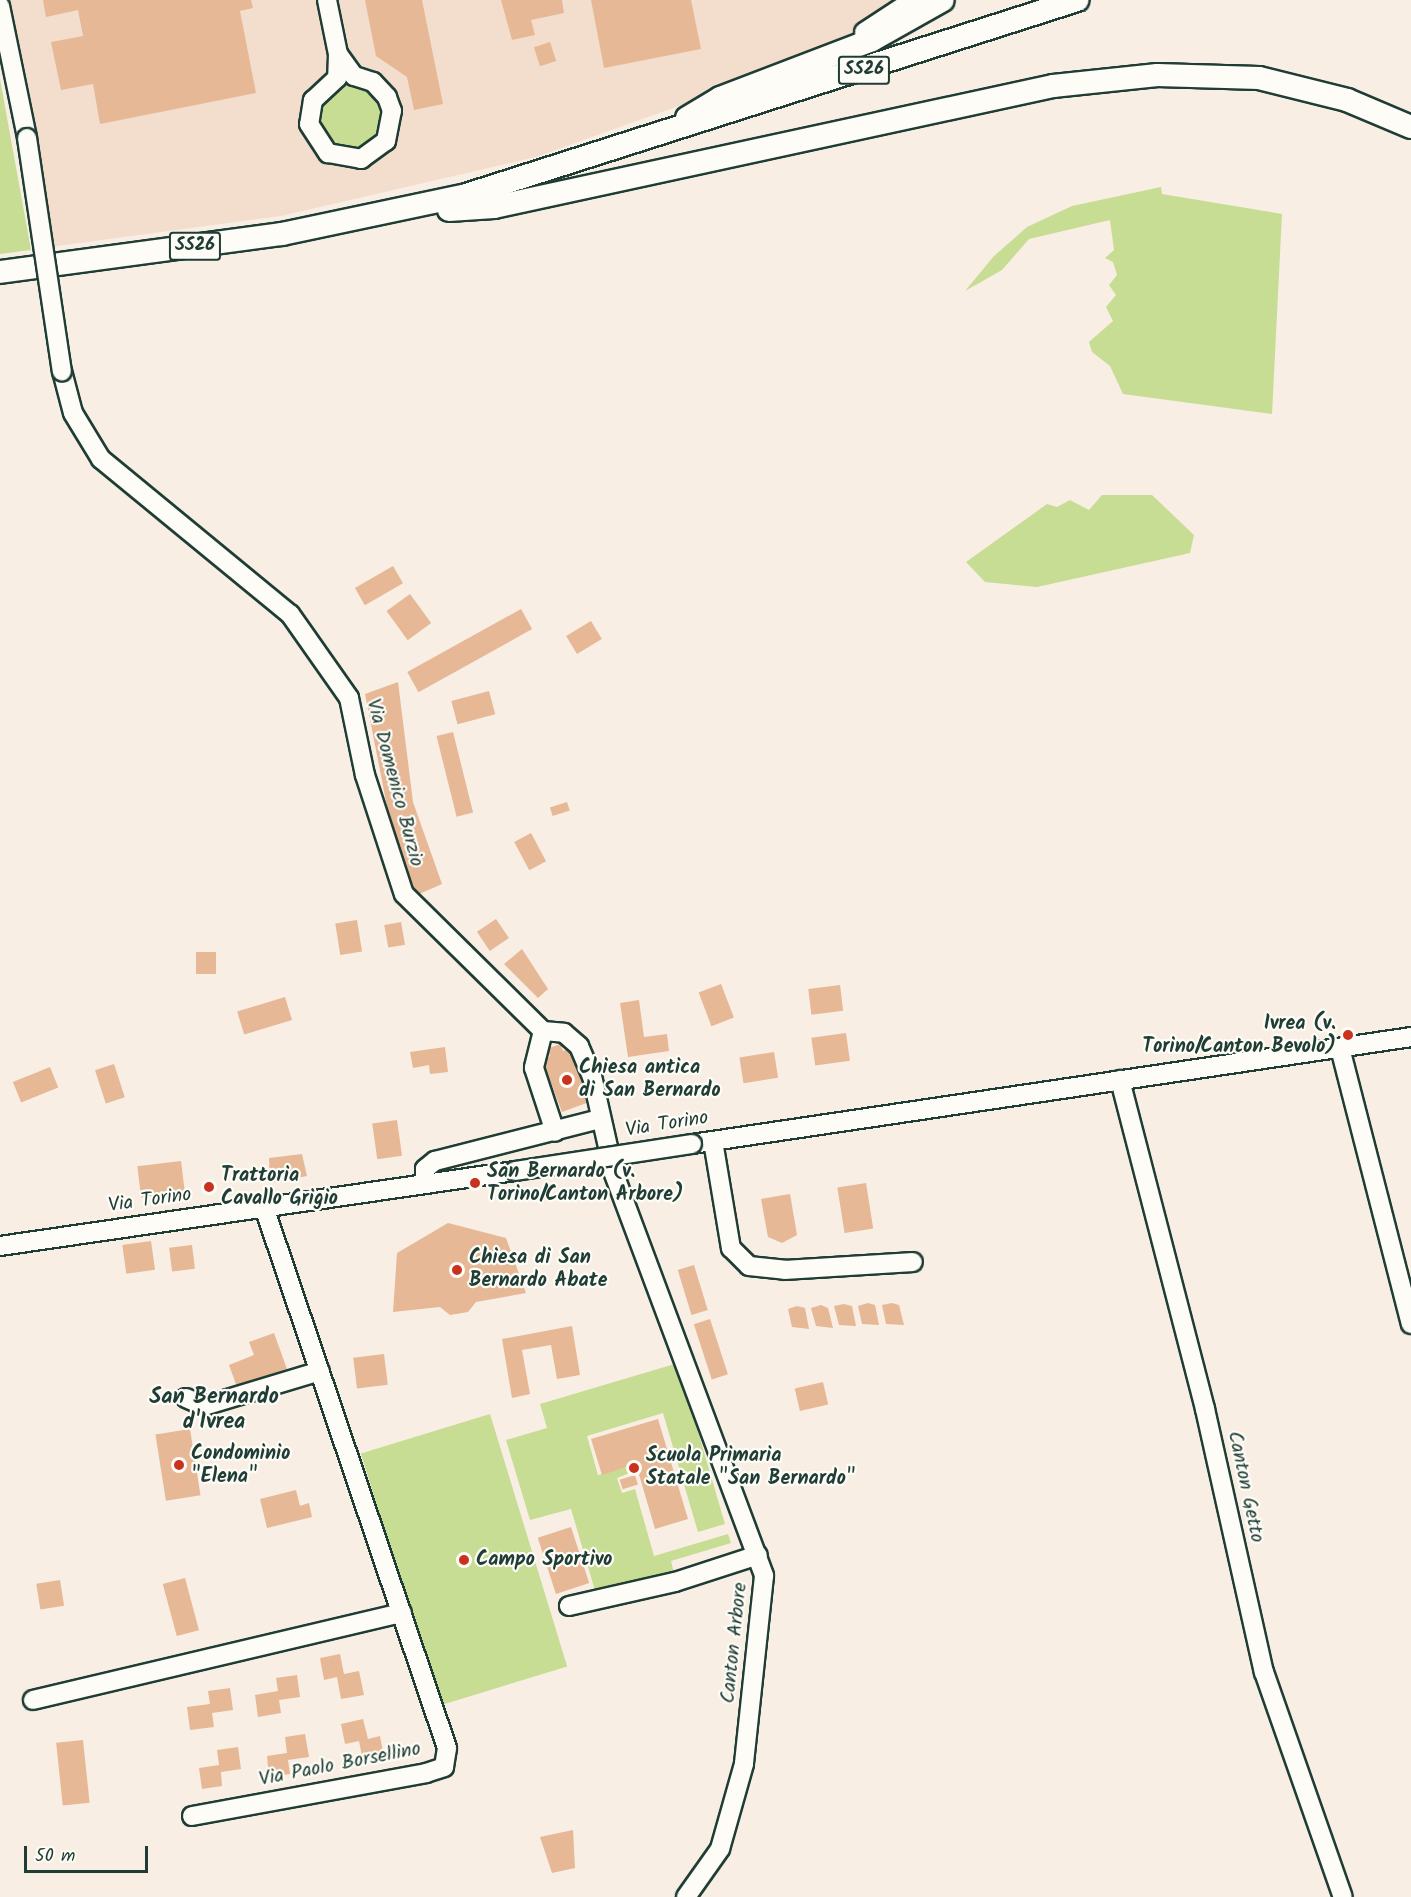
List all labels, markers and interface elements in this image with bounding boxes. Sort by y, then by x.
road number: SS26 [837,55,891,85]
road number: SS26 [168,231,222,261]
street label: Via Domenico Burzio [360,696,428,870]
place label: Ivrea (v. Torino/Canton Bevolo) [1142,1012,1336,1059]
marker: Ivrea (v. Torino/Canton Bevolo) [1341,1028,1355,1042]
place label: Chiesa antica di San Bernardo [579,1056,721,1103]
marker: Chiesa antica di San Bernardo [560,1073,574,1087]
street label: Via Torino [624,1107,710,1143]
place label: San Bernardo (v. Torino/Canton Arbore) [487,1160,684,1207]
place label: Trattoria Cavallo Grigio [221,1164,338,1211]
marker: San Bernardo (v. Torino/Canton Arbore) [468,1176,482,1190]
marker: Trattoria Cavallo Grigio [202,1180,216,1194]
street label: Via Torino [107,1183,193,1219]
place label: Chiesa di San Bernardo Abate [469,1246,608,1293]
marker: Chiesa di San Bernardo Abate [450,1263,464,1277]
district label: San Bernardo d'Ivrea [149,1384,279,1436]
street label: Canton Getto [1221,1429,1269,1545]
place label: Condominio "Elena" [191,1442,290,1489]
place label: Scuola Primaria Statale "San Bernardo" [646,1444,856,1491]
marker: Condominio "Elena" [172,1458,186,1472]
marker: Scuola Primaria Statale "San Bernardo" [627,1461,641,1475]
place label: Campo Sportivo [476,1548,612,1572]
marker: Campo Sportivo [457,1553,471,1567]
street label: Canton Arbore [717,1581,753,1705]
street label: Via Paolo Borsellino [257,1738,423,1792]
scale bar [27,1834,152,1872]
text: 50 m [35,1842,75,1871]

